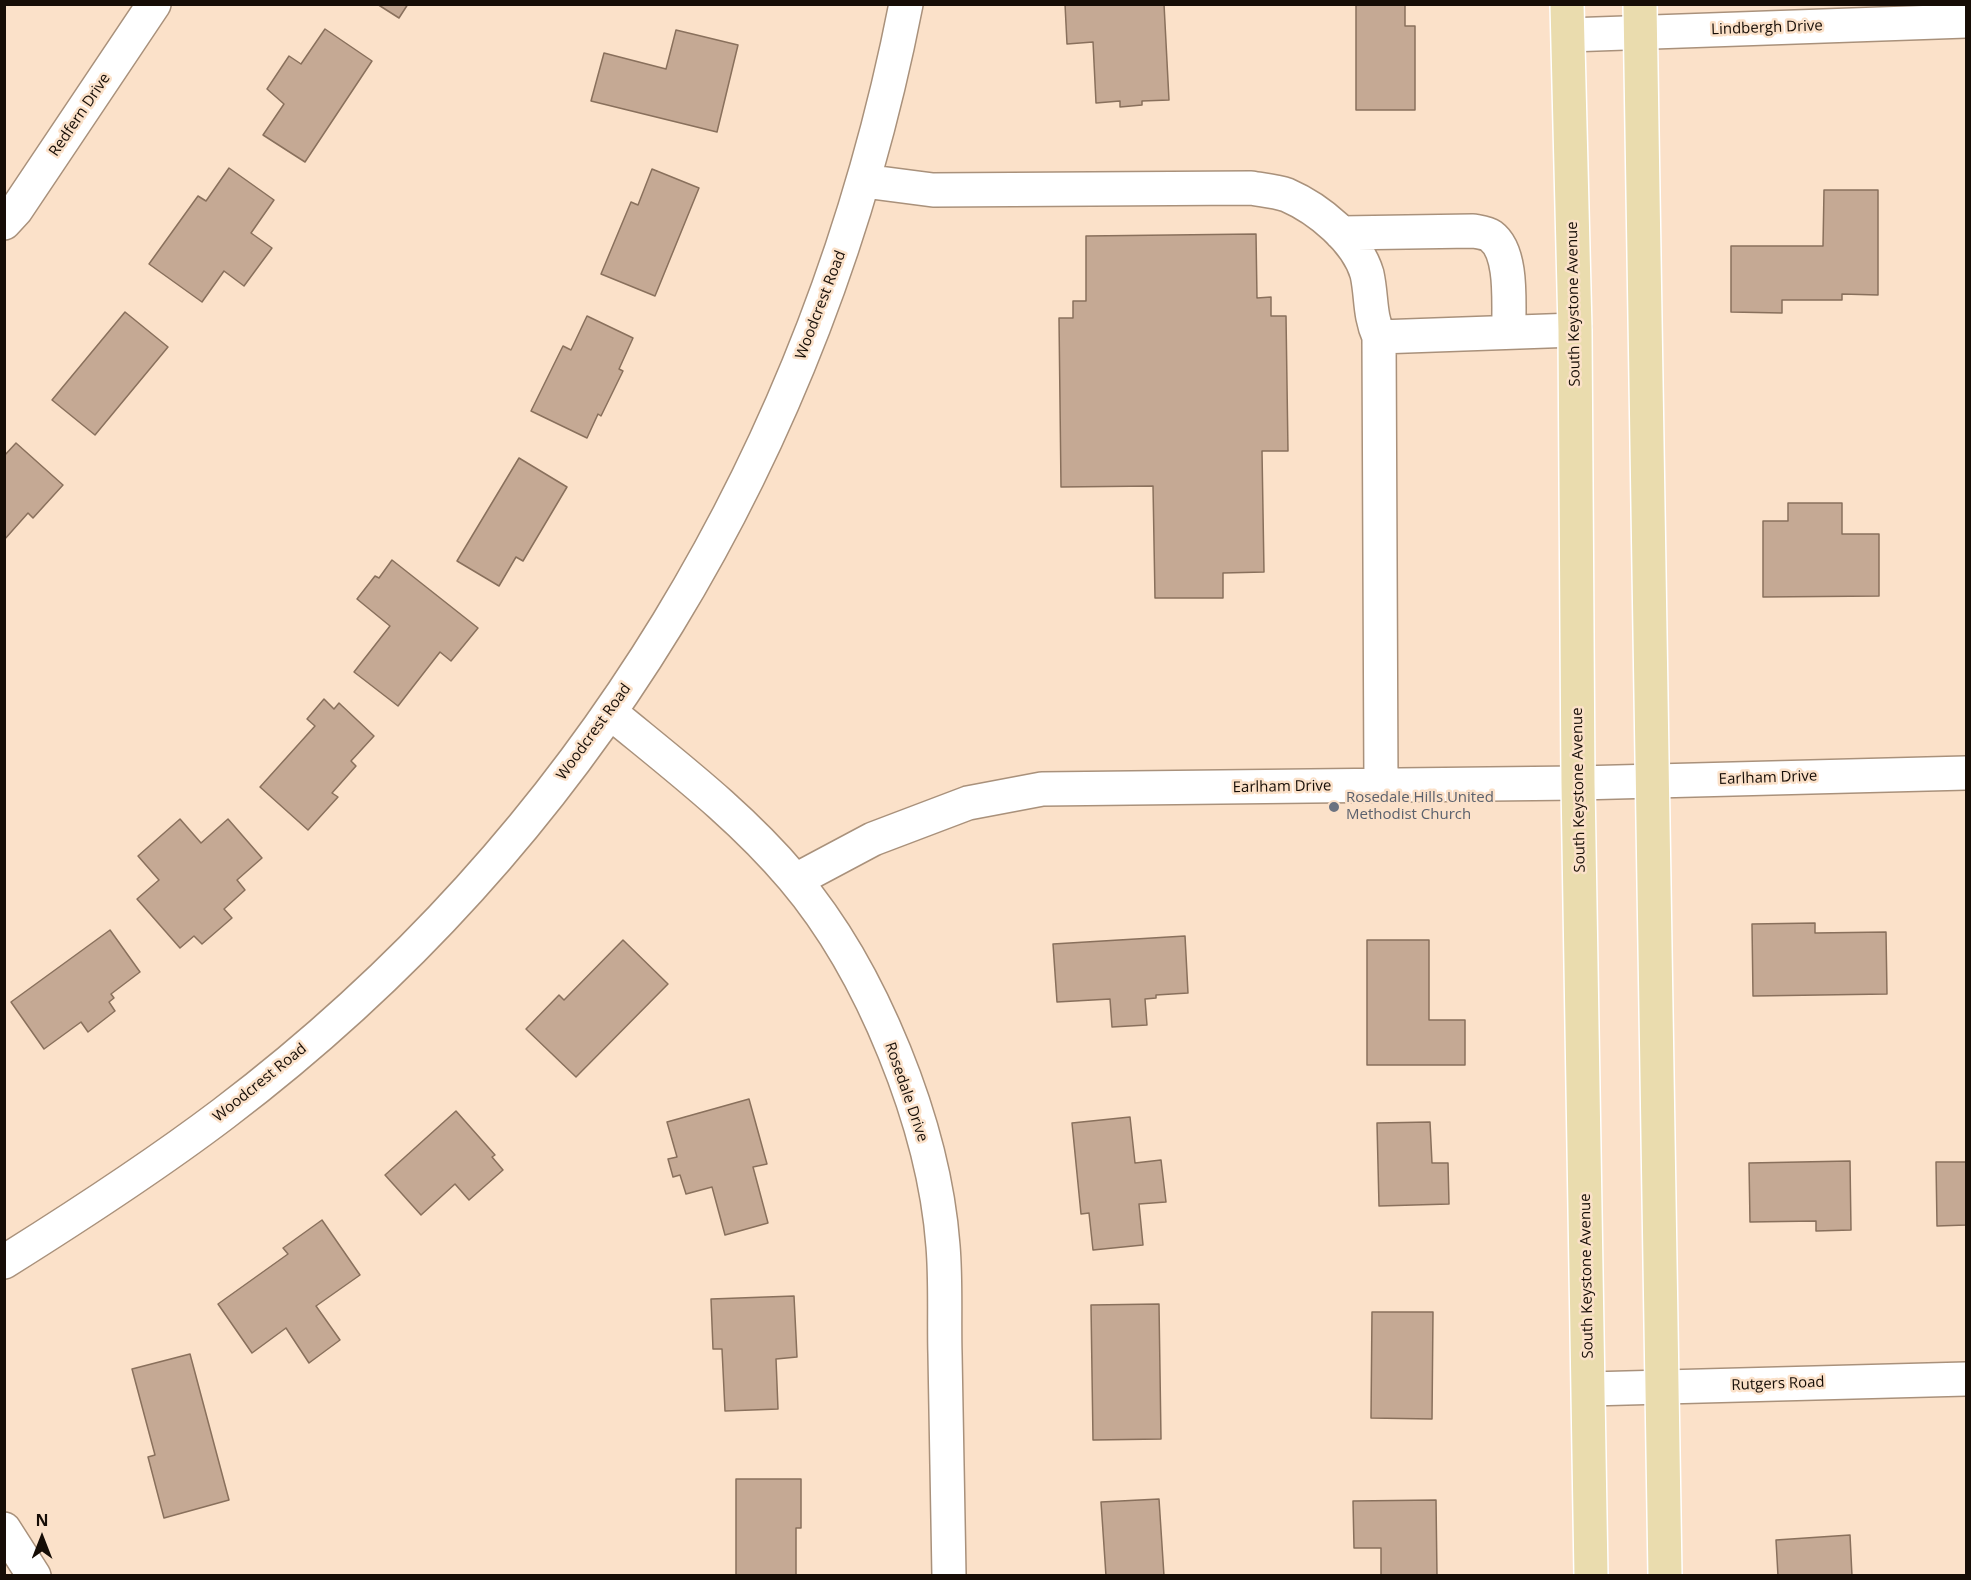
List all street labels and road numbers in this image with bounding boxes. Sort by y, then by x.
street label: Lindbergh Drive [1711,17,1823,39]
street label: Redfern Drive [46,70,114,160]
street label: South Keystone Avenue [1564,221,1584,387]
street label: Woodcrest Road [792,248,850,362]
street label: Woodcrest Road [553,680,635,784]
street label: South Keystone Avenue [1569,707,1589,873]
street label: Earlham Drive [1718,767,1818,789]
street label: Earlham Drive [1233,777,1331,797]
street label: Woodcrest Road [210,1040,310,1126]
street label: Rosedale Drive [881,1040,931,1144]
street label: South Keystone Avenue [1577,1193,1597,1359]
street label: Rutgers Road [1731,1373,1825,1395]

